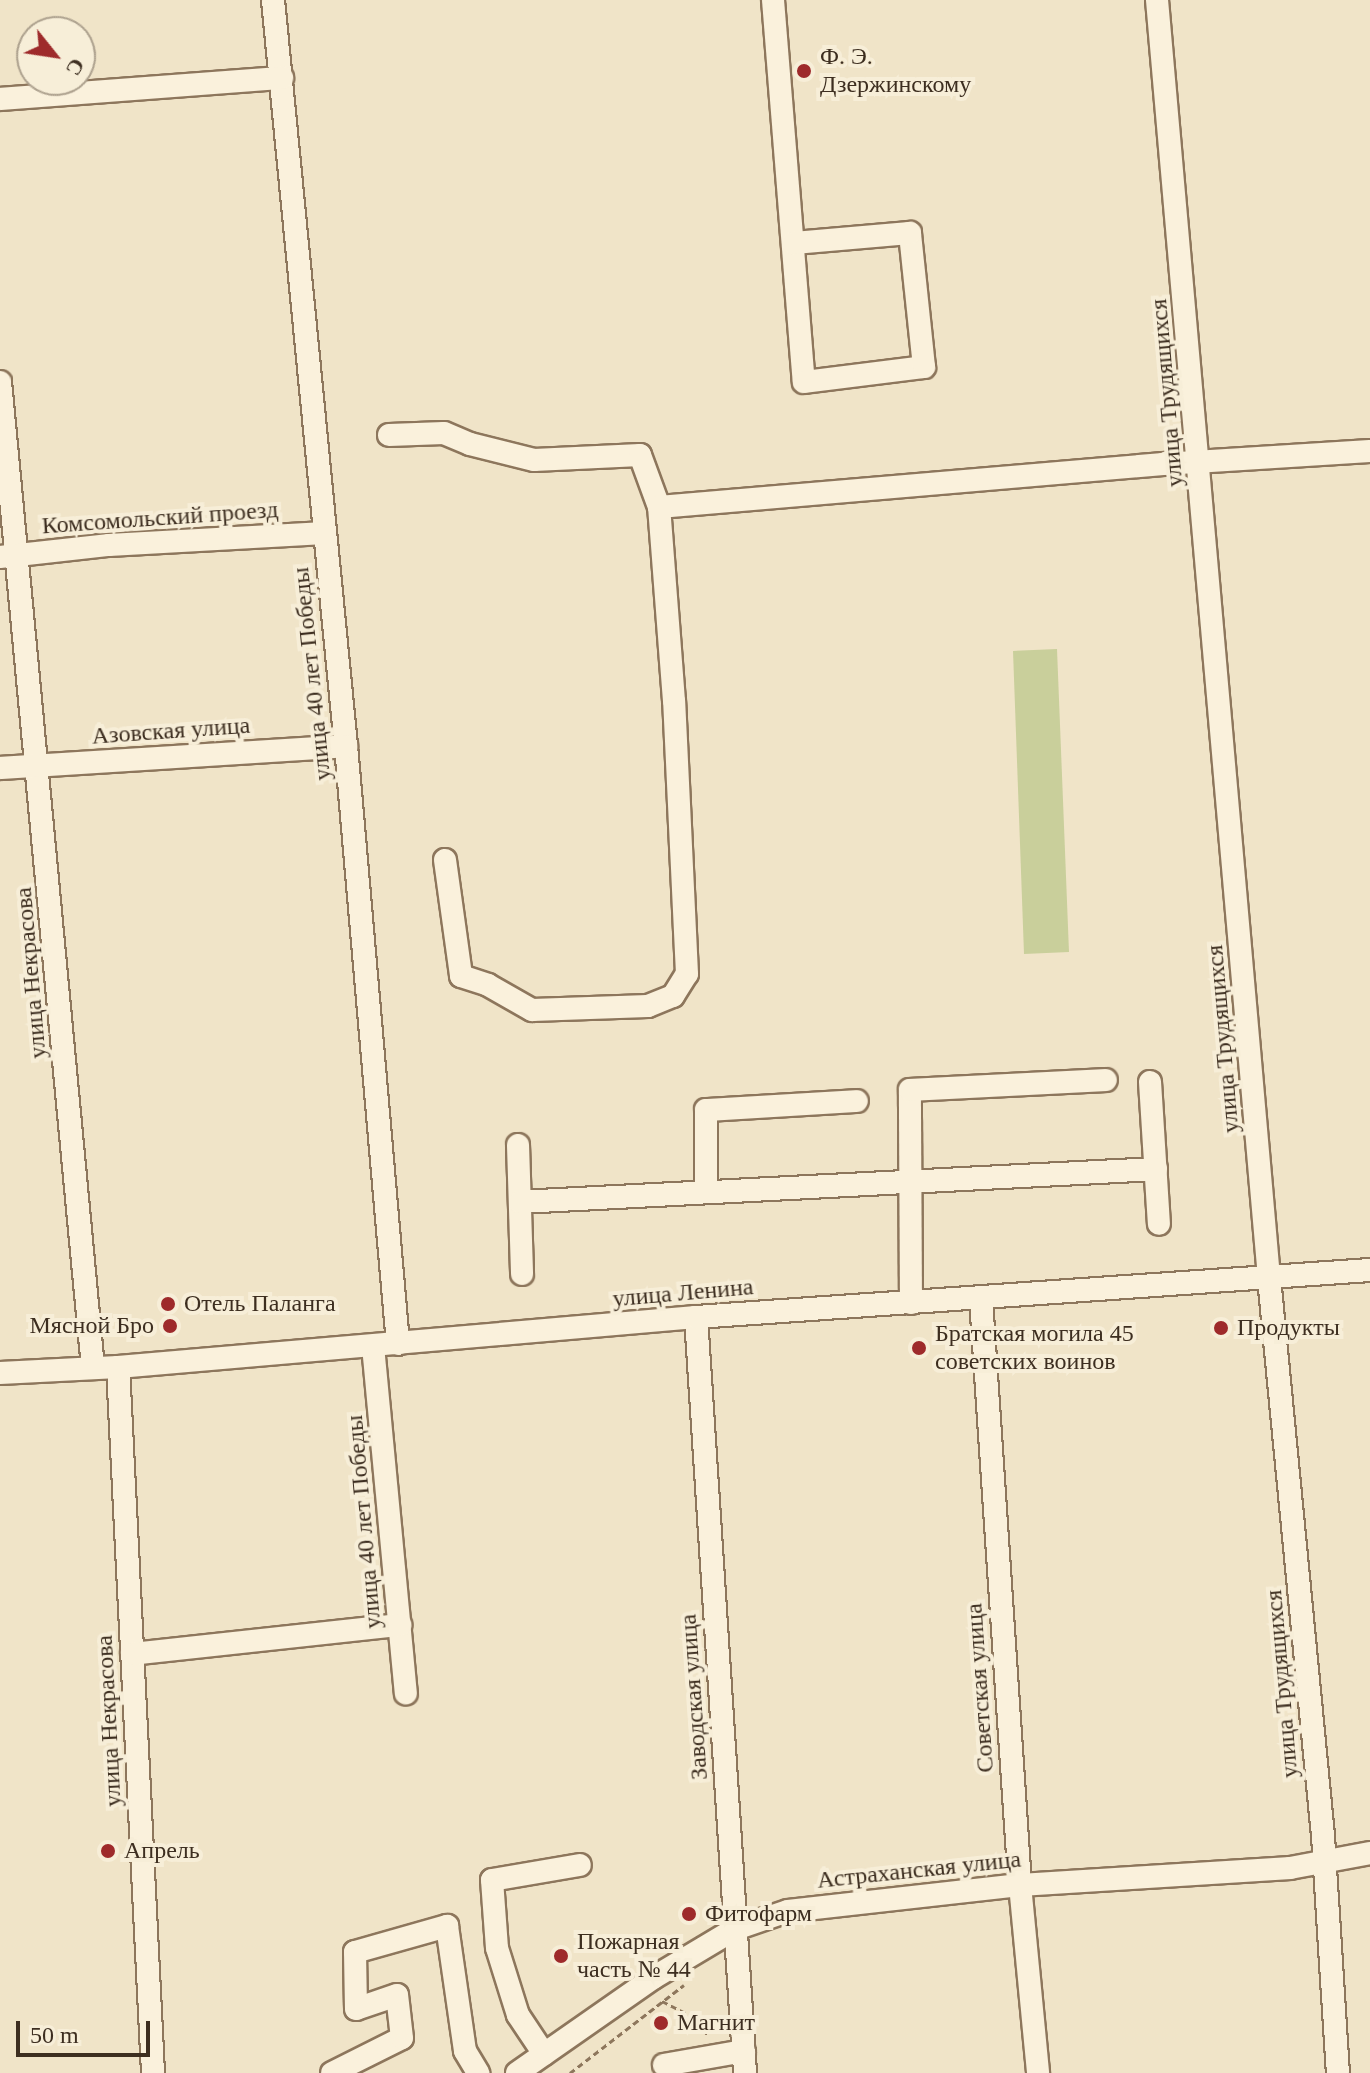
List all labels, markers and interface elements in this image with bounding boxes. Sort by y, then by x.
north arrow [16,16,96,96]
place label: Ф. Э. Дзержинскому [820,43,971,99]
text: С [61,54,90,80]
marker: Ф. Э. Дзержинскому [795,62,813,80]
street label: улица Трудящихся [1144,298,1190,488]
street label: Комсомольский проезд [41,495,279,541]
street label: улица 40 лет Победы [286,566,338,782]
street label: Азовская улица [91,711,251,751]
street label: улица Некрасова [9,886,53,1060]
street label: улица Трудящихся [1200,944,1246,1134]
street label: улица Ленина [611,1273,755,1313]
place label: Отель Паланга [184,1290,336,1318]
marker: Отель Паланга [159,1295,177,1313]
place label: Мясной Бро [30,1312,154,1340]
place label: Продукты [1237,1314,1340,1342]
marker: Мясной Бро [161,1317,179,1335]
marker: Продукты [1212,1319,1230,1337]
place label: Братская могила 45 советских воинов [935,1320,1134,1376]
marker: Братская могила 45 советских воинов [910,1339,928,1357]
street label: улица 40 лет Победы [340,1414,388,1630]
street label: улица Трудящихся [1259,1589,1305,1779]
street label: Советская улица [960,1602,1000,1774]
street label: Заводская улица [674,1613,714,1781]
street label: улица Некрасова [90,1634,128,1808]
place label: Апрель [124,1837,200,1865]
marker: Апрель [99,1842,117,1860]
street label: Астраханская улица [816,1845,1022,1895]
place label: Фитофарм [705,1900,812,1928]
marker: Фитофарм [680,1905,698,1923]
place label: Пожарная часть № 44 [577,1928,691,1984]
marker: Пожарная часть № 44 [552,1947,570,1965]
scale bar [20,2005,154,2055]
place label: Магнит [677,2009,755,2037]
marker: Магнит [652,2014,670,2032]
text: 50 m [30,2022,79,2048]

